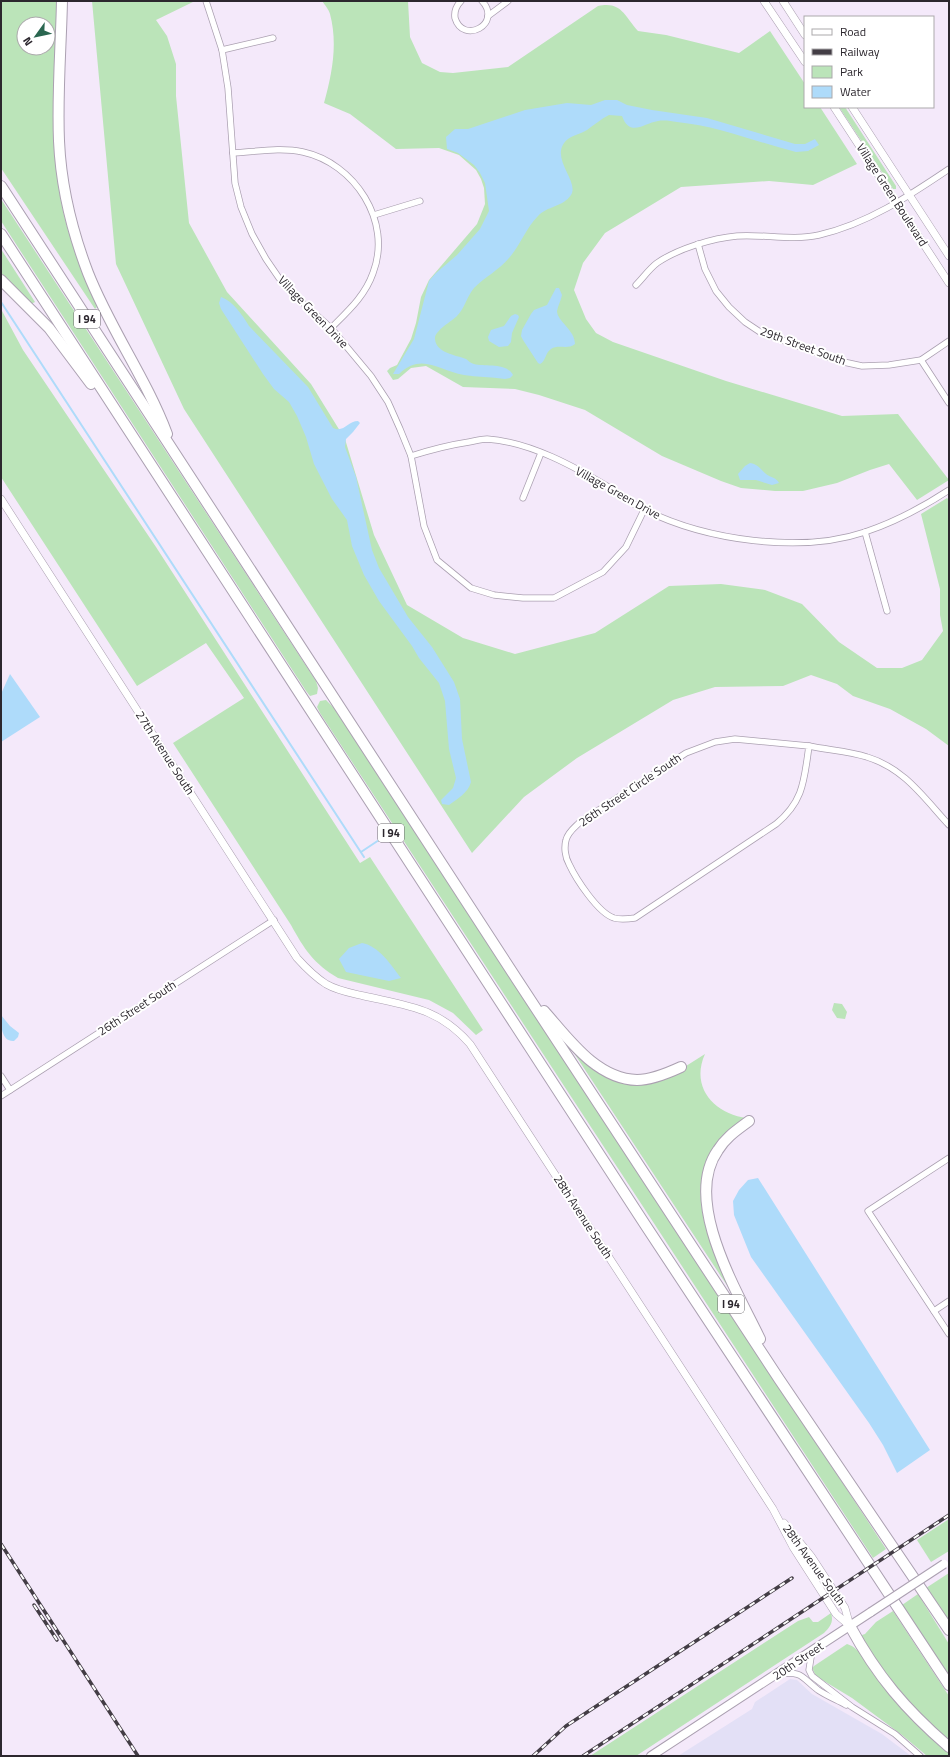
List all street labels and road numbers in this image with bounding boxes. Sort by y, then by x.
street label: Village Green Boulevard [852,139,933,250]
street label: Village Green Drive [274,271,353,352]
road number: I 94 [74,310,100,328]
street label: 29th Street South [758,321,849,370]
street label: Village Green Drive [572,461,664,524]
street label: 27th Avenue South [131,707,200,798]
street label: 26th Street Circle South [575,748,685,831]
road number: I 94 [378,824,404,842]
street label: 26th Street South [94,975,180,1040]
street label: 28th Avenue South [549,1171,618,1262]
road number: I 94 [718,1295,744,1313]
street label: 28th Avenue South [778,1520,851,1609]
street label: 20th Street [768,1636,828,1685]

